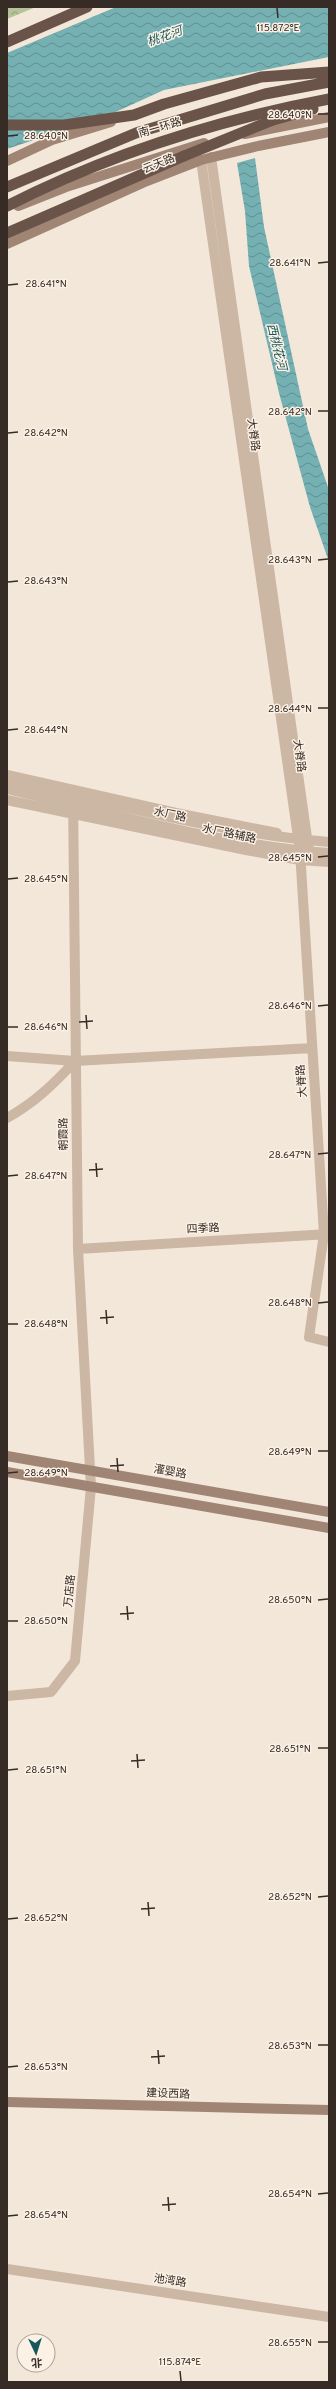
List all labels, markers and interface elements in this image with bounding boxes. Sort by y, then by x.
text: 115.872°E [256,22,300,35]
water label: 桃花河 [145,23,187,51]
text: 28.640°N [268,109,312,122]
street label: 南一环路 [137,115,183,141]
text: 28.640°N [24,130,68,143]
street label: 云天路 [141,151,177,177]
text: 28.641°N [269,257,311,270]
text: 28.641°N [25,278,67,291]
water label: 西桃花河 [262,322,290,374]
text: 28.642°N [268,406,312,419]
street label: 大脊路 [244,418,262,452]
text: 28.642°N [24,427,68,440]
text: 28.643°N [268,554,312,567]
text: 28.643°N [24,575,68,588]
text: 28.644°N [268,703,312,716]
text: 28.644°N [24,724,68,737]
street label: 大脊路 [290,739,308,773]
street label: 水厂路 [152,805,188,825]
street label: 水厂路辅路 [201,821,257,847]
text: 28.645°N [268,852,312,865]
text: 28.645°N [24,873,68,886]
text: 28.646°N [268,1000,312,1013]
text: 28.646°N [24,1021,68,1034]
street label: 大脊路 [294,1064,310,1098]
street label: 朝霞路 [57,1117,71,1151]
text: 28.647°N [269,1149,311,1162]
text: 28.647°N [25,1170,67,1183]
street label: 四季路 [186,1221,220,1237]
text: 28.648°N [268,1297,312,1310]
text: 28.648°N [24,1318,68,1331]
text: 28.649°N [268,1446,312,1459]
street label: 灌婴路 [153,1462,187,1482]
text: 28.649°N [24,1467,68,1480]
street label: 万店路 [62,1574,78,1608]
text: 28.650°N [268,1594,312,1607]
text: 28.650°N [24,1615,68,1628]
text: 28.651°N [269,1743,311,1756]
text: 28.651°N [25,1764,67,1777]
text: 28.652°N [268,1891,312,1904]
text: 28.652°N [24,1912,68,1925]
text: 28.653°N [268,2040,312,2053]
text: 28.653°N [24,2061,68,2074]
street label: 建设西路 [146,2086,190,2102]
text: 28.654°N [268,2188,312,2201]
text: 28.654°N [24,2209,68,2222]
street label: 池湾路 [153,2272,187,2290]
north arrow [16,2333,56,2373]
text: 28.655°N [268,2337,312,2350]
text: 北 [31,2355,43,2369]
text: 115.874°E [159,2356,201,2369]

